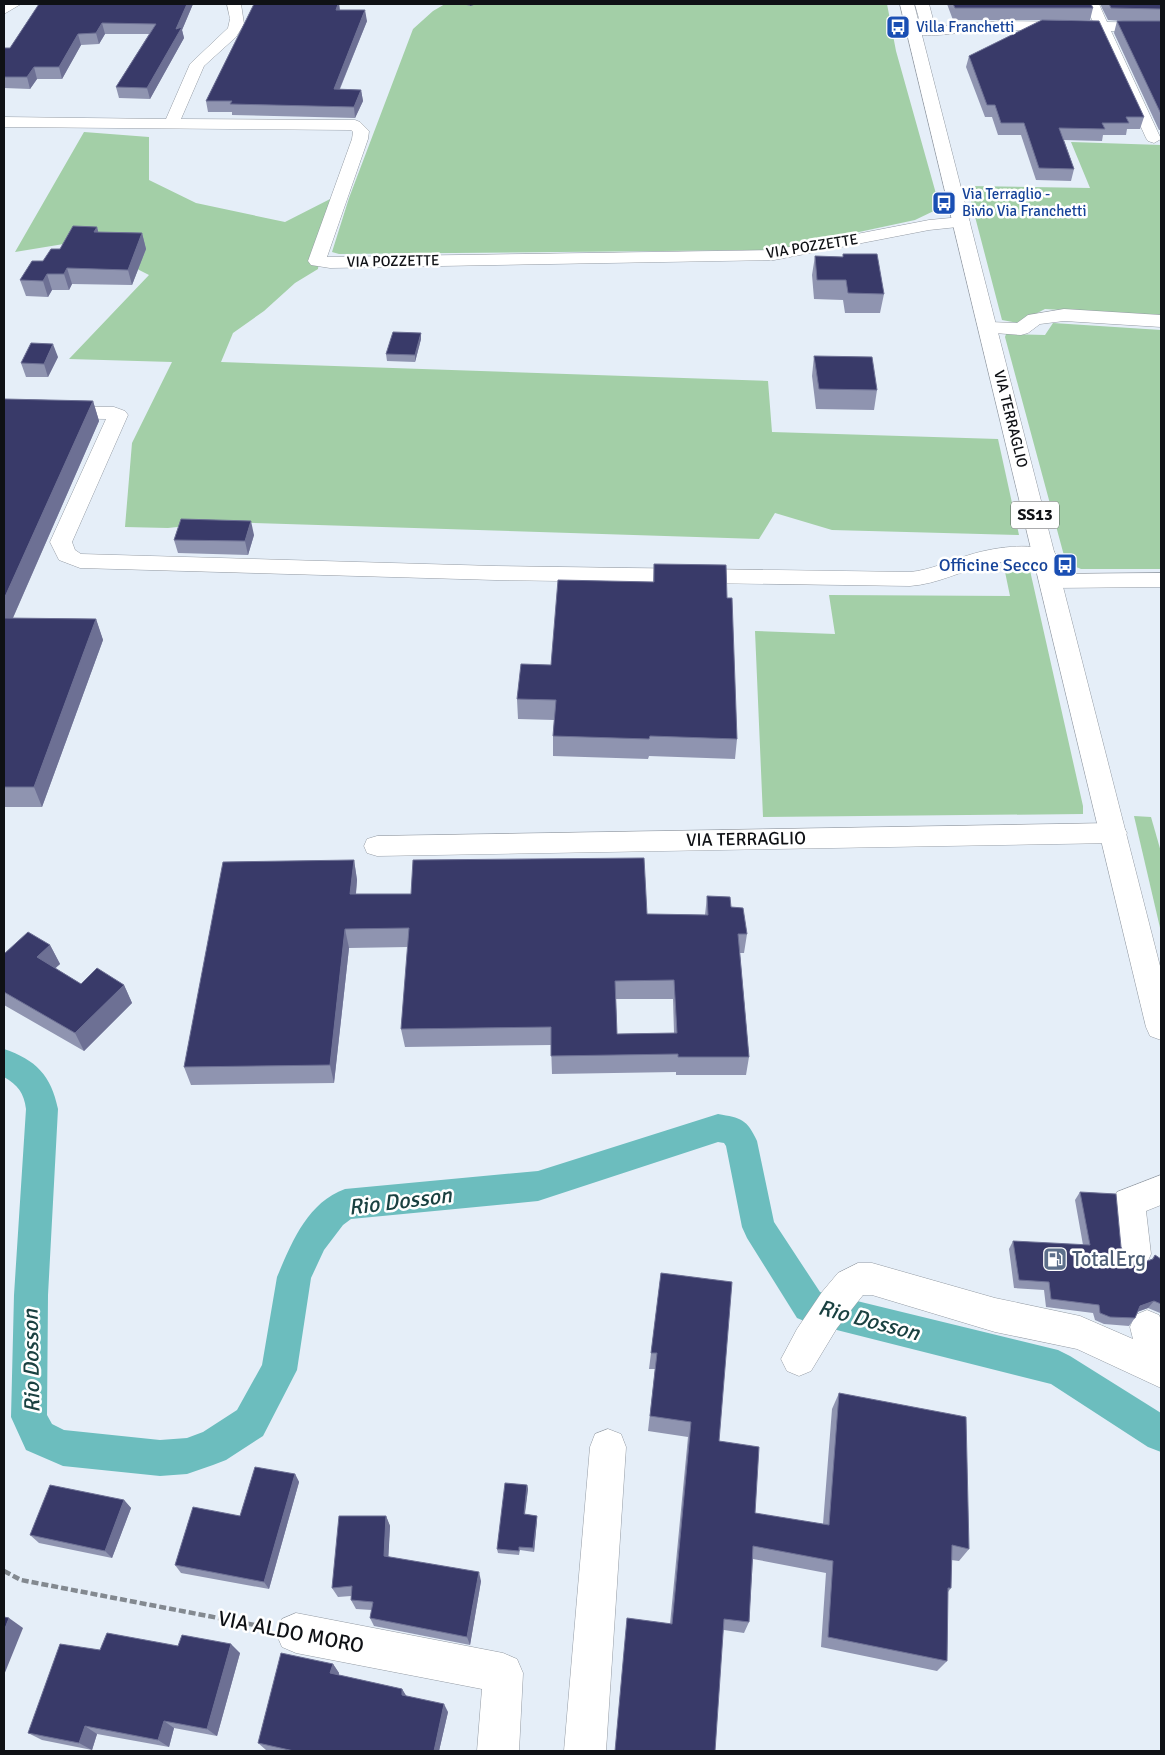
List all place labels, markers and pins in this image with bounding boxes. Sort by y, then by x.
bus stop icon: Villa Franchetti [885,14,911,40]
place label: Villa Franchetti [916,18,1014,36]
place label: Via Terraglio - Bivio Via Franchetti [962,185,1087,220]
bus stop icon: Via Terraglio - Bivio Via Franchetti [931,190,957,216]
bus stop icon: Officine Secco [1052,552,1078,578]
place label: Officine Secco [939,554,1048,576]
fuel station icon: TotalErg [1042,1246,1068,1272]
place label: TotalErg [1072,1246,1146,1272]

